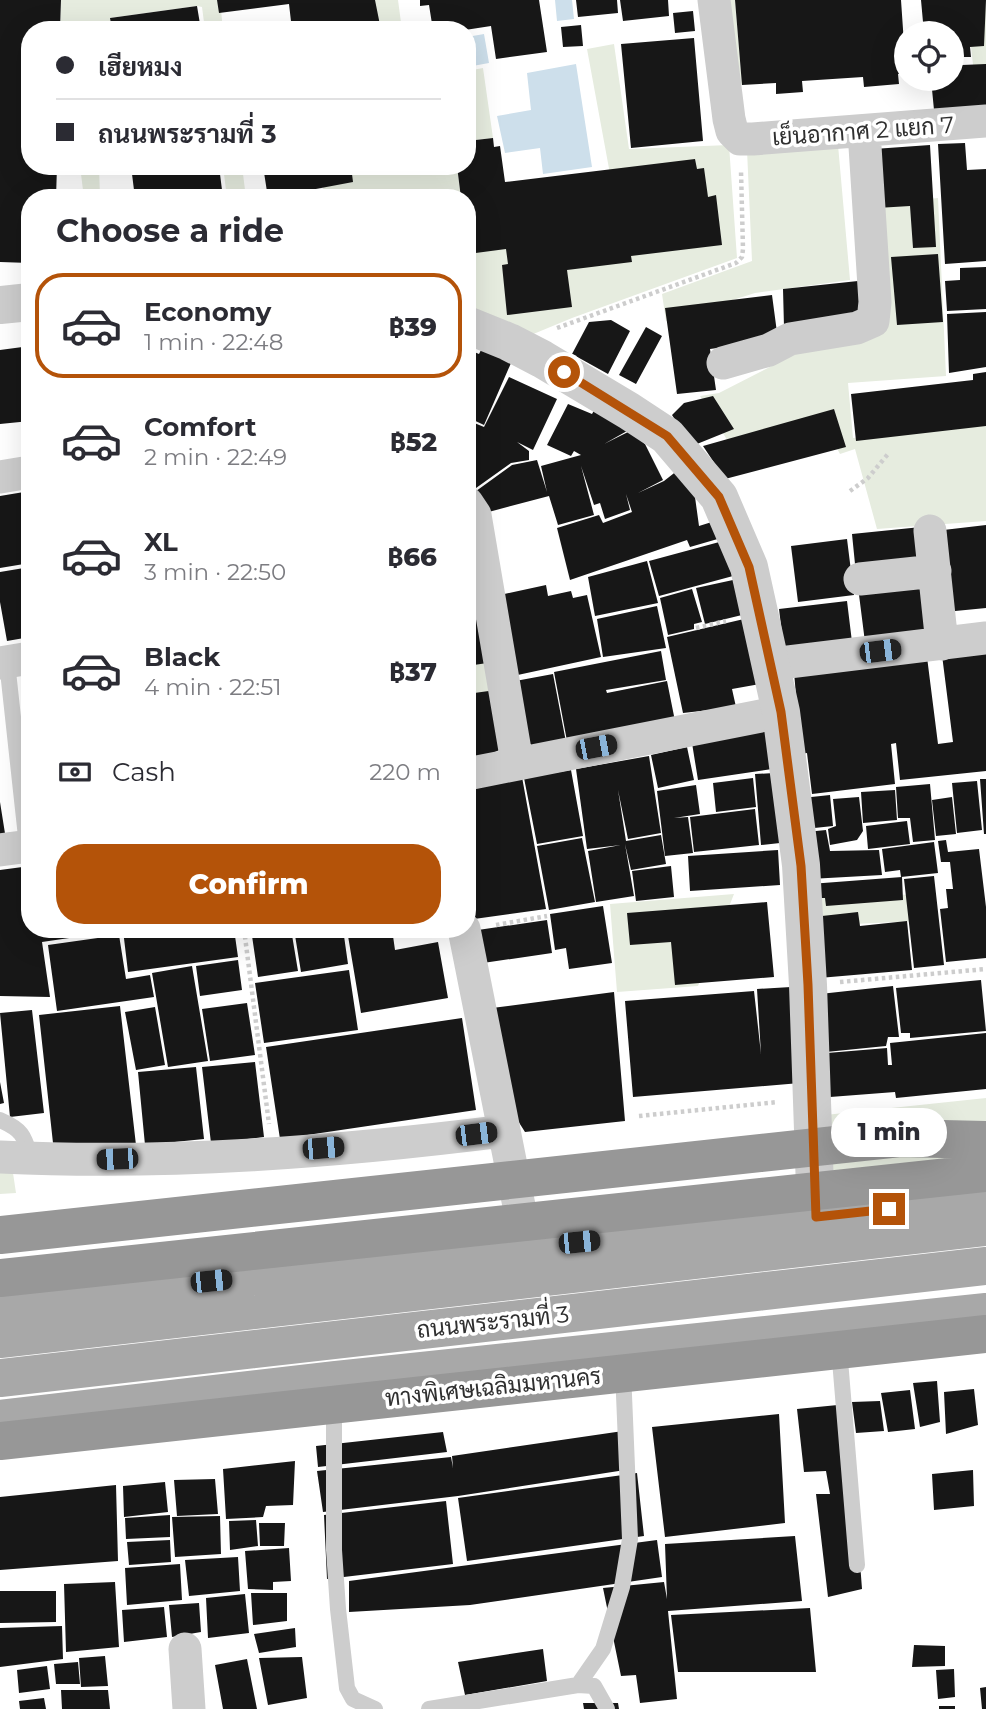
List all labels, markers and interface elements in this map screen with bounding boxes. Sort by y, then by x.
map controls [894,21,964,91]
button: locate [894,21,964,91]
text: เฮียหมง [98,51,183,83]
street label: เย็นอากาศ 2 แยก 7 [771,108,955,151]
text: ถนนพระรามที่ 3 [98,118,277,150]
text: Choose a ride [56,211,284,250]
icon: car [60,294,123,357]
text: Economy [144,296,271,328]
text: ฿39 [389,311,437,343]
text: 1 min · 22:48 [144,328,283,356]
route start [548,356,580,388]
icon: car [60,409,123,472]
text: Comfort [144,411,256,443]
text: ฿52 [390,426,437,458]
text: 2 min · 22:49 [144,443,287,471]
icon: car [60,524,123,587]
text: XL [144,526,178,558]
text: ฿66 [387,541,437,573]
text: 3 min · 22:50 [144,558,286,586]
car [858,638,903,664]
icon: car [60,639,123,702]
text: Black [144,641,220,673]
text: ฿37 [389,656,437,688]
text: 4 min · 22:51 [144,673,282,701]
car [574,733,619,761]
icon: cash [56,753,94,791]
text: Cash [112,756,176,788]
text: 220 m [369,758,441,786]
button: Confirm [56,844,441,924]
callout: 1 min [831,1108,947,1156]
text: 1 min [857,1118,921,1146]
car [454,1121,499,1147]
car [302,1136,345,1160]
car [96,1148,139,1170]
route end [873,1193,905,1225]
car [558,1229,601,1255]
car [190,1268,233,1294]
street label: ถนนพระรามที่ 3 [415,1293,571,1344]
street label: ทางพิเศษเฉลิมมหานคร [384,1362,602,1412]

